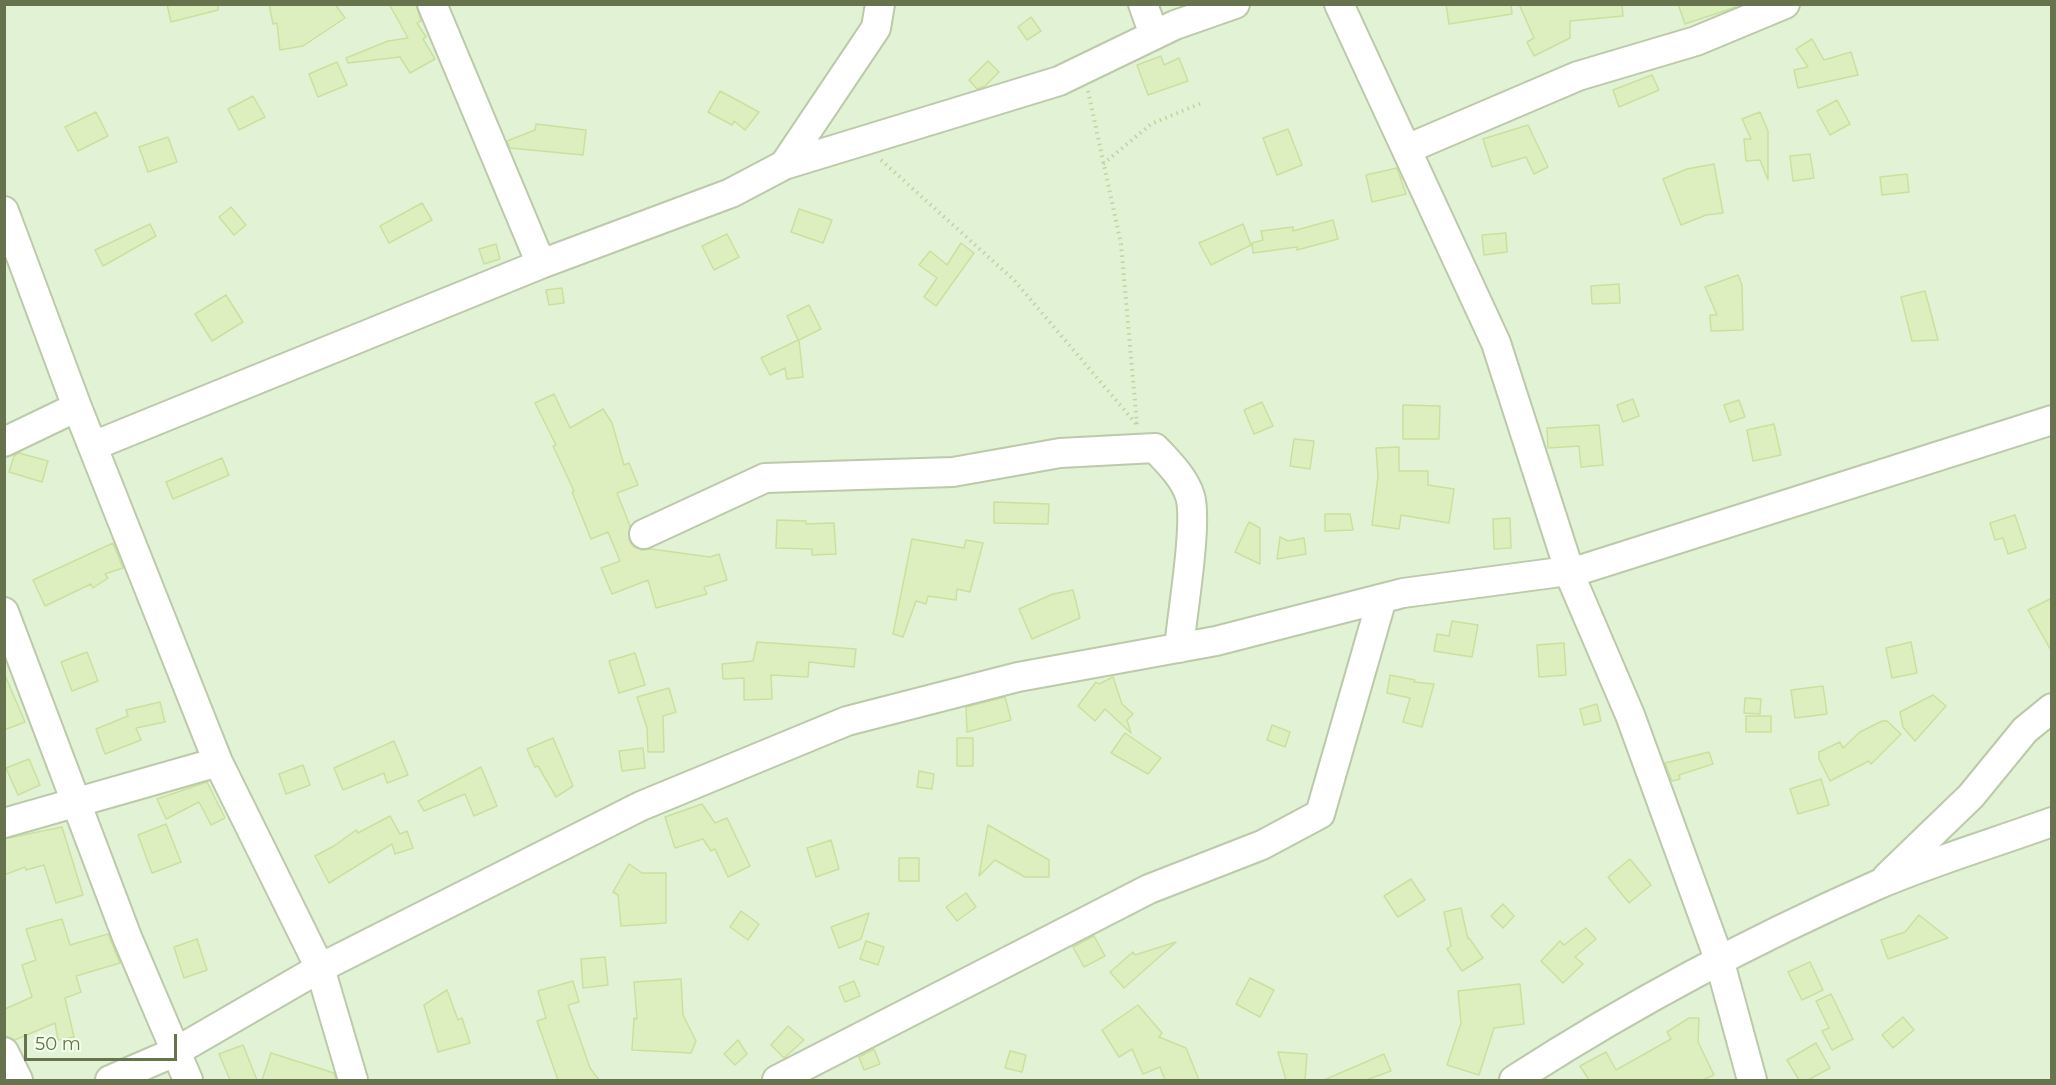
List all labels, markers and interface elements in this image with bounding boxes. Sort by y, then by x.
scale bar [27,1022,180,1060]
text: 50 m [35,1033,81,1055]

